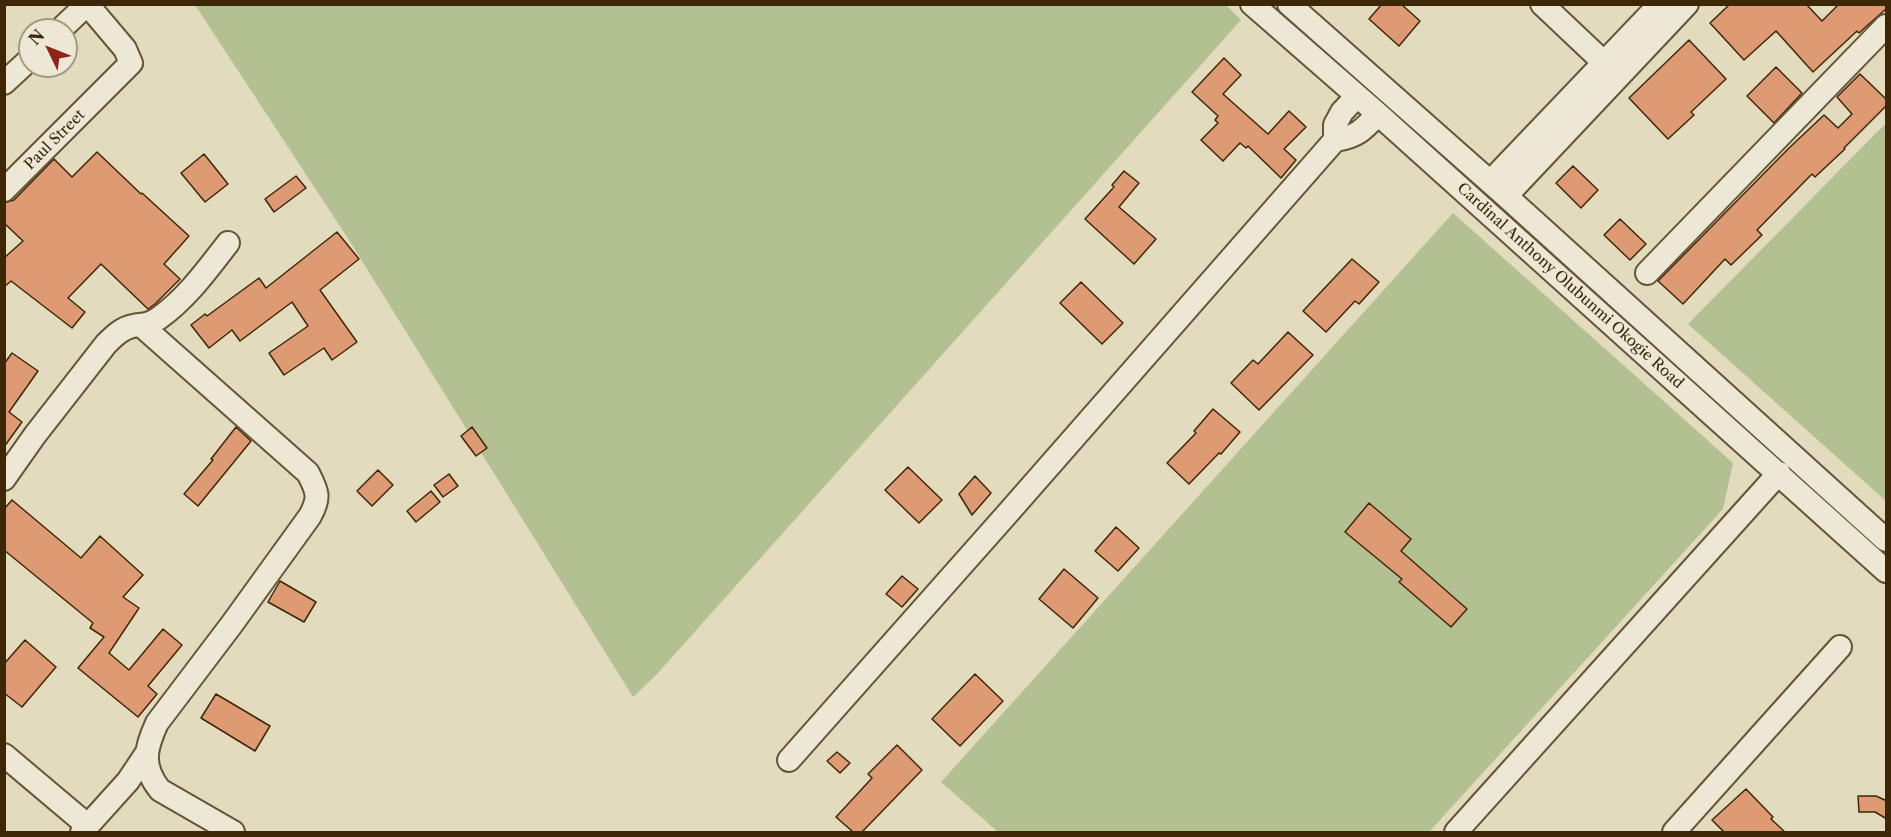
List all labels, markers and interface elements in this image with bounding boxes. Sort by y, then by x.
north arrow [18,18,78,78]
text: N [24,25,48,49]
street label: Paul Street [21,106,89,174]
street label: Cardinal Anthony Olubunmi Okogie Road [1453,179,1687,393]

